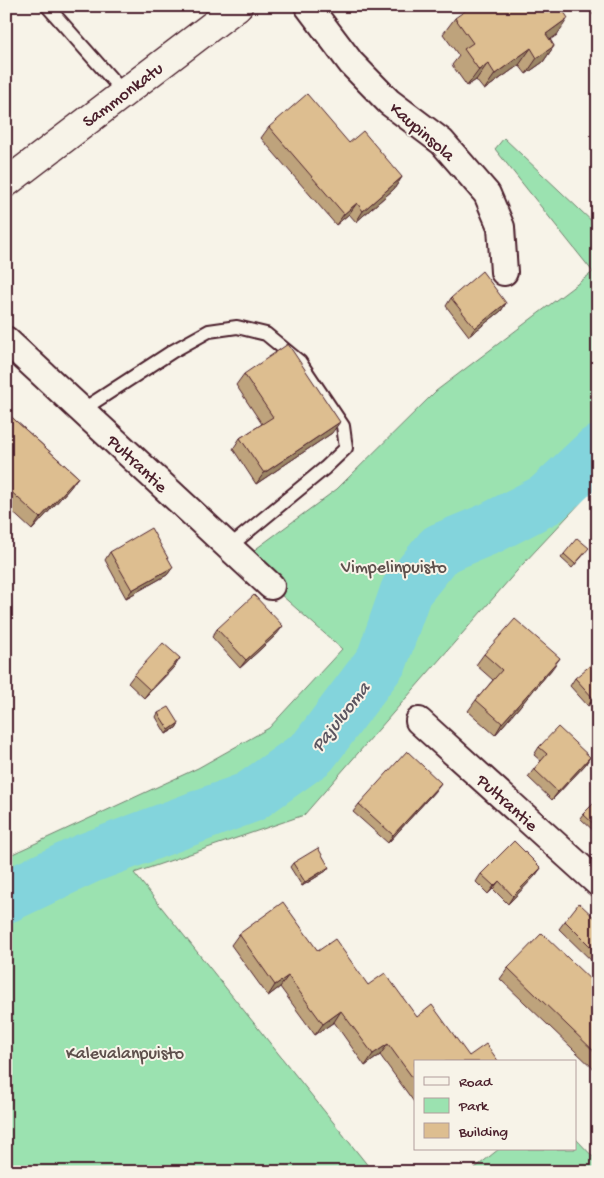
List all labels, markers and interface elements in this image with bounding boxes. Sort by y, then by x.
street label: Sammonkatu [79,59,168,133]
street label: Kaupinsola [384,99,459,168]
street label: Pultrantie [101,431,171,499]
park label: Vimpelinpuisto [340,558,447,579]
water label: Pajuluoma [307,677,377,758]
street label: Pultrantie [471,770,542,837]
park label: Kalevalanpuisto [66,1044,184,1065]
legend [414,1060,576,1150]
text: Road [459,1074,493,1092]
text: Park [458,1098,489,1116]
text: Building [458,1124,508,1142]

